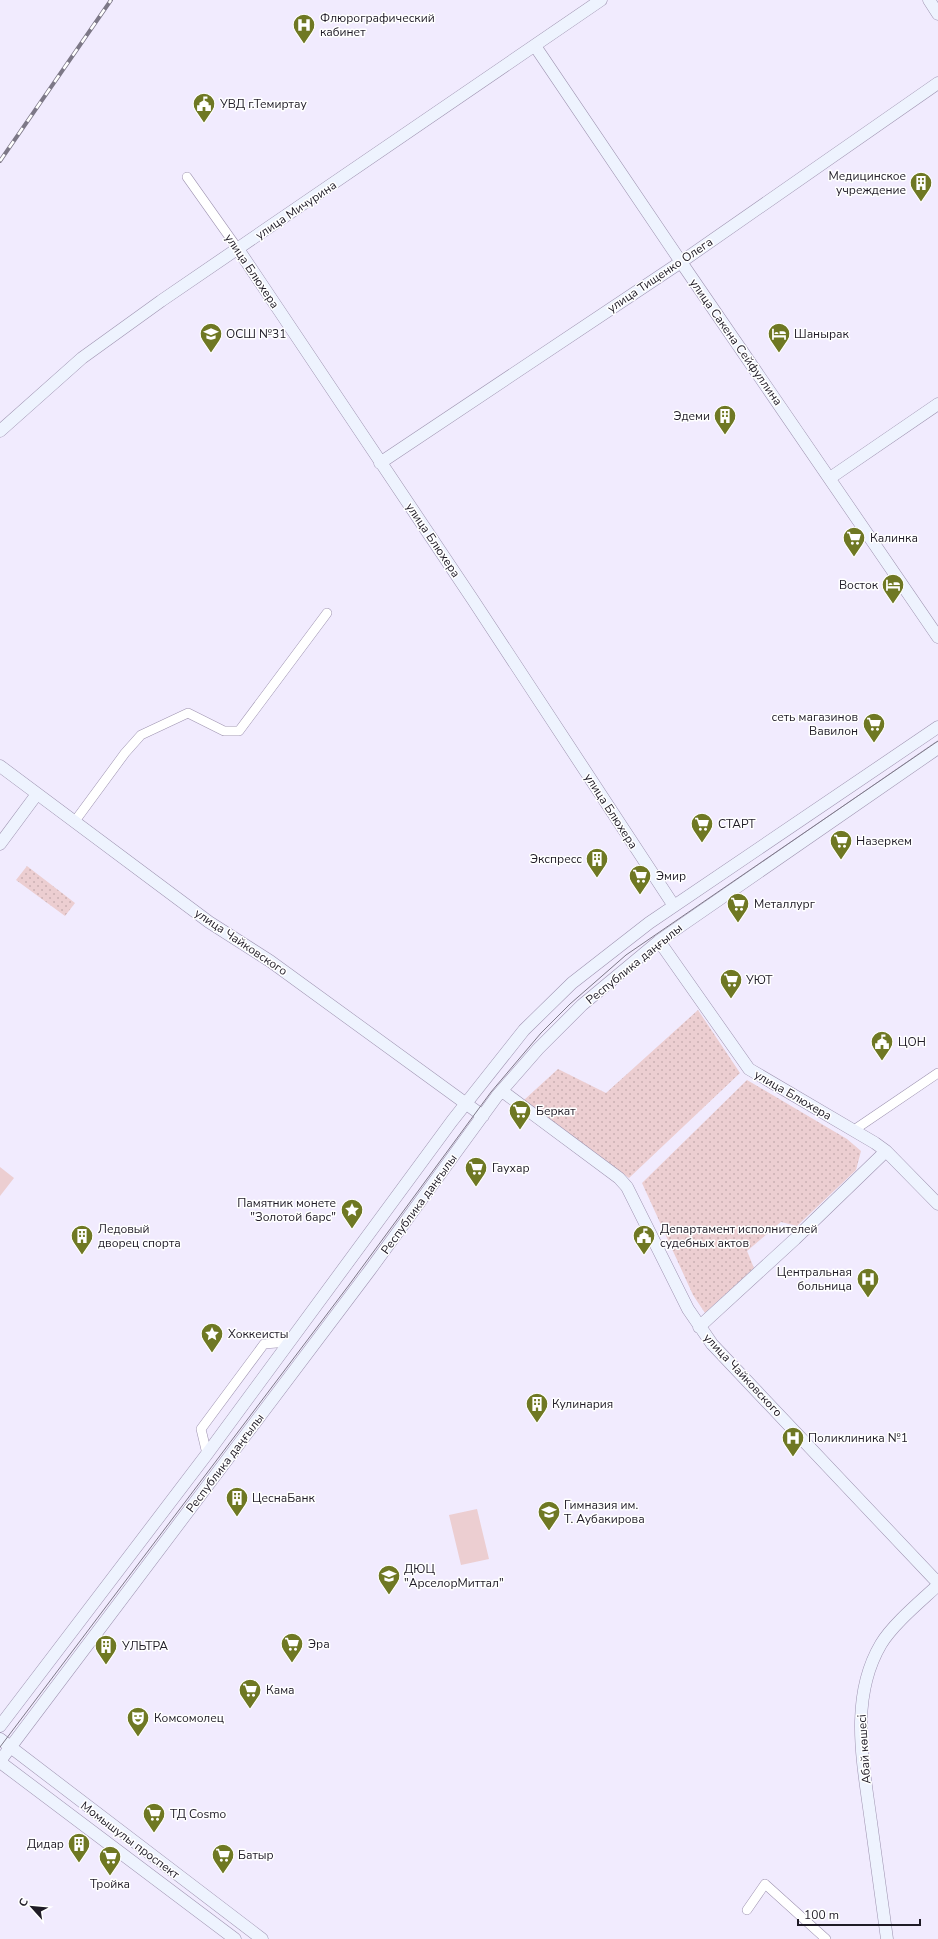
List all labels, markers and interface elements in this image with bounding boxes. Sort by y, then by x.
place label: Флюрографический кабинет [320,10,435,40]
hospital icon: Флюрографический кабинет [291,12,317,45]
public building icon: УВД г.Темиртау [191,91,217,124]
place label: УВД г.Темиртау [219,96,307,112]
place label: Медицинское учреждение [829,168,906,198]
building icon: Медицинское учреждение [908,170,934,203]
street label: улица Мичурина [252,177,340,243]
street label: улица Блюхера [221,231,283,311]
street label: улица Тищенко Олега [604,234,716,316]
street label: улица Сакена Сейфуллина [686,275,786,409]
school or university icon: ОСШ №31 [198,321,224,354]
hotel icon: Шанырак [766,321,792,354]
place label: ОСШ №31 [226,326,286,342]
place label: Шанырак [794,326,849,342]
building icon: Эдеми [712,403,738,436]
place label: Эдеми [674,408,710,424]
street label: улица Блюхера [402,500,464,580]
supermarket icon: Калинка [841,525,867,558]
place label: Калинка [870,530,918,546]
hotel icon: Восток [880,572,906,605]
place label: Восток [839,577,879,593]
place label: сеть магазинов Вавилон [772,709,858,739]
supermarket icon: сеть магазинов Вавилон [861,711,887,744]
street label: улица Блюхера [581,770,641,852]
supermarket icon: СТАРТ [689,811,715,844]
place label: СТАРТ [718,816,756,832]
supermarket icon: Назеркем [828,828,854,861]
place label: Назеркем [856,833,912,849]
building icon: Экспресс [584,846,610,879]
place label: Экспресс [530,851,582,867]
supermarket icon: Эмир [627,863,653,896]
place label: Эмир [656,868,686,884]
supermarket icon: Металлург [725,891,751,924]
place label: Металлург [754,896,816,912]
street label: улица Чайковского [192,905,291,979]
street label: Республика даңғылы [582,920,686,1008]
supermarket icon: УЮТ [718,967,744,1000]
place label: УЮТ [745,972,773,988]
public building icon: ЦОН [869,1029,895,1062]
place label: ЦОН [898,1034,926,1050]
street label: улица Блюхера [751,1066,835,1124]
supermarket icon: Беркат [507,1098,533,1131]
place label: Беркат [536,1103,576,1119]
street label: Республика даңғылы [377,1151,461,1257]
supermarket icon: Гаухар [463,1155,489,1188]
place label: Гаухар [492,1160,530,1176]
place label: Памятник монете "Золотой барс" [237,1195,336,1225]
place icon: Памятник монете "Золотой барс" [339,1197,365,1230]
place label: Ледовый дворец спорта [98,1221,181,1251]
place label: Департамент исполнителей судебных актов [660,1221,818,1251]
building icon: Ледовый дворец спорта [69,1223,95,1256]
public building icon: Департамент исполнителей судебных актов [631,1223,657,1256]
place label: Центральная больница [777,1264,852,1294]
hospital icon: Центральная больница [855,1266,881,1299]
place icon: Хоккеисты [199,1321,225,1354]
place label: Хоккеисты [228,1326,288,1342]
street label: улица Чайковского [700,1330,786,1420]
building icon: Кулинария [524,1391,550,1424]
place label: Кулинария [552,1396,613,1412]
street label: Республика даңғылы [183,1410,267,1516]
hospital icon: Поликлиника №1 [780,1425,806,1458]
place label: Поликлиника №1 [808,1430,908,1446]
building icon: ЦеснаБанк [224,1485,250,1518]
place label: ЦеснаБанк [252,1490,316,1506]
place label: Гимназия им. Т. Аубакирова [564,1497,645,1527]
school or university icon: Гимназия им. Т. Аубакирова [536,1499,562,1532]
place label: ДЮЦ "АрселорМиттал" [404,1561,504,1591]
school or university icon: ДЮЦ "АрселорМиттал" [376,1563,402,1596]
supermarket icon: Эра [279,1631,305,1664]
building icon: УЛЬТРА [93,1633,119,1666]
place label: Эра [308,1636,330,1652]
place label: УЛЬТРА [121,1638,168,1654]
supermarket icon: Кама [237,1677,263,1710]
place label: Кама [266,1682,295,1698]
theatre icon: Комсомолец [125,1705,151,1738]
place label: Комсомолец [154,1710,224,1726]
street label: Абай көшесі [854,1714,874,1784]
street label: Момышулы проспект [77,1798,183,1883]
supermarket icon: ТД Cosmo [141,1801,167,1834]
place label: ТД Cosmo [170,1806,226,1822]
building icon: Дидар [66,1831,92,1864]
place label: Дидар [27,1836,64,1852]
supermarket icon: Батыр [210,1842,236,1875]
supermarket icon: Тройка [97,1844,123,1877]
place label: Батыр [238,1847,274,1863]
place label: Тройка [90,1876,130,1892]
north arrow [12,1887,52,1927]
text: С [15,1895,32,1909]
scale bar [798,1901,920,1927]
text: 100 m [804,1907,839,1923]

